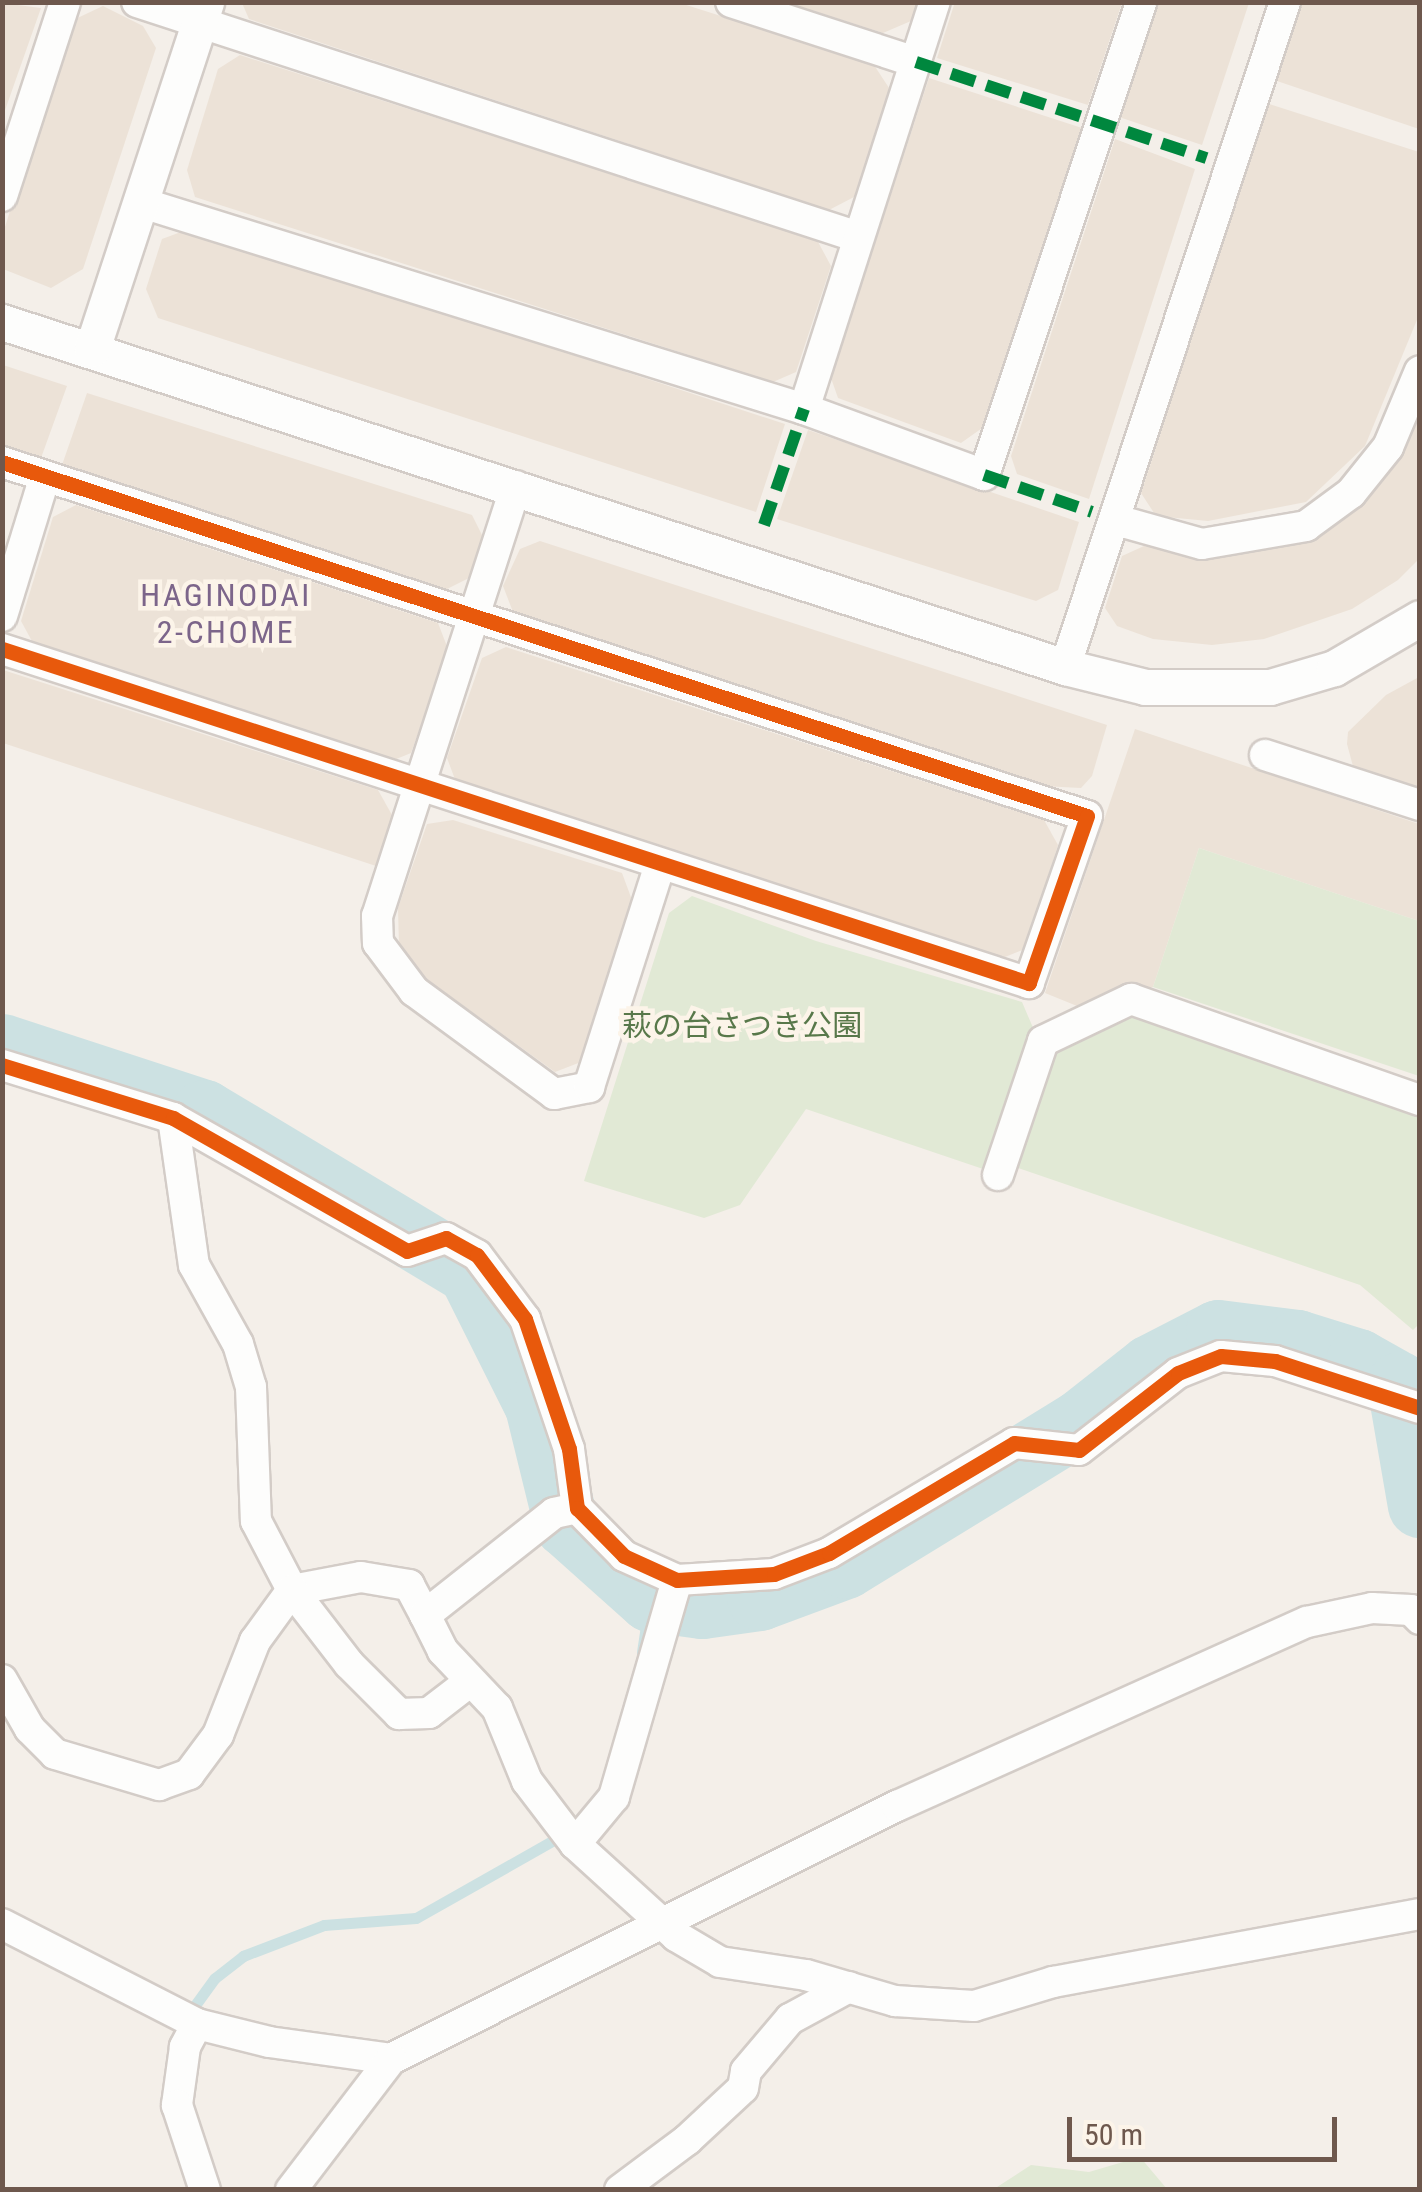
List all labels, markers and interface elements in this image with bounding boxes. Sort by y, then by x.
district label: HAGINODAI 2-CHOME [140,577,312,652]
park label: 萩の台さつき公園 [622,1008,862,1044]
scale bar [1072,2097,1342,2159]
text: 50 m [1084,2117,1143,2152]

